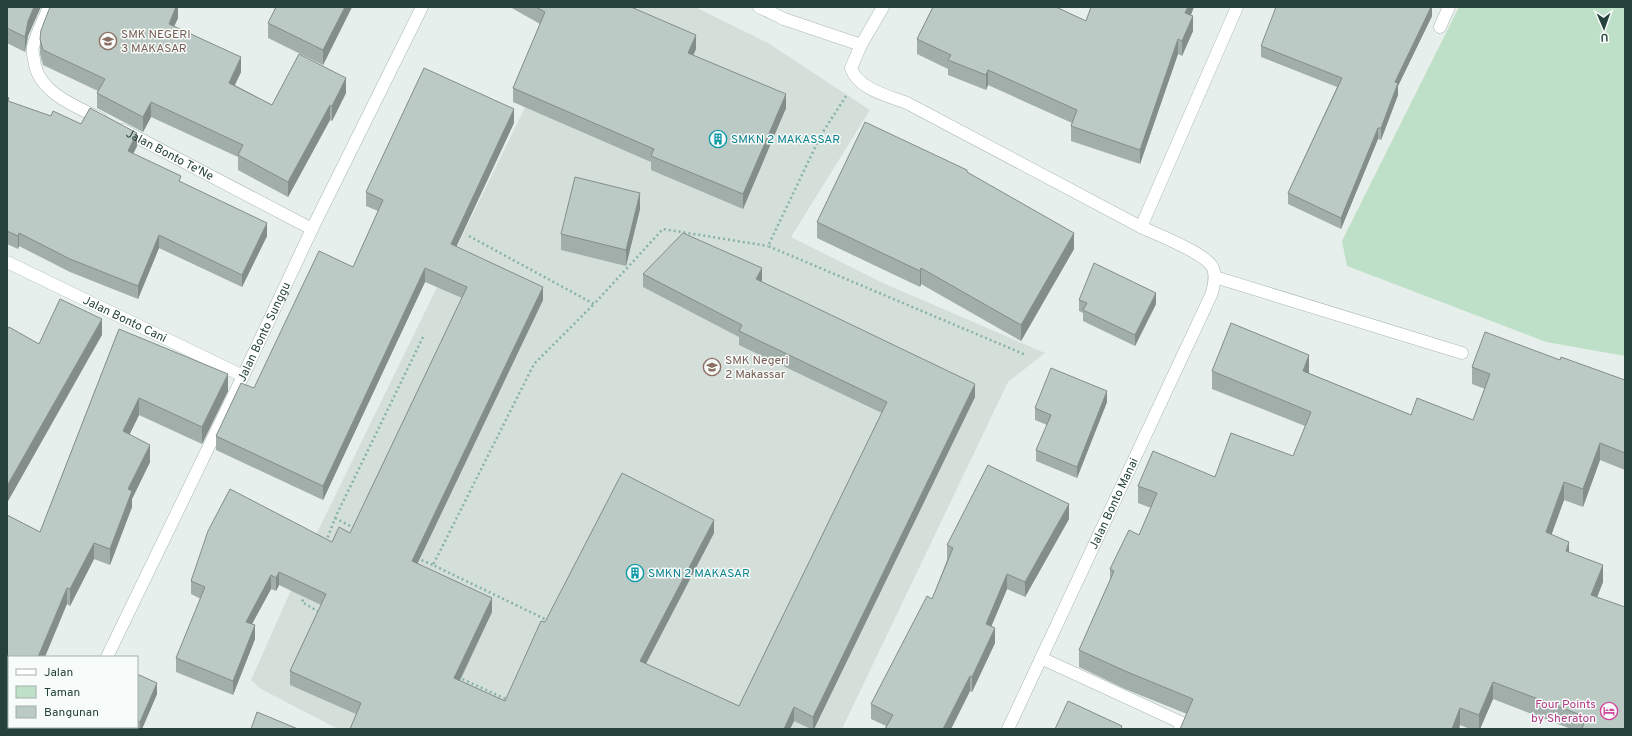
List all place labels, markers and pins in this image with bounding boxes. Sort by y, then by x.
place label: SMK NEGERI 3 MAKASAR [121,27,191,57]
school or university icon: SMK NEGERI 3 MAKASAR [98,31,118,51]
building icon: SMKN 2 MAKASSAR [708,129,728,149]
place label: SMKN 2 MAKASSAR [731,132,840,148]
place label: SMK Negeri 2 Makassar [725,353,789,383]
school or university icon: SMK Negeri 2 Makassar [702,357,722,377]
building icon: SMKN 2 MAKASAR [625,563,645,583]
place label: SMKN 2 MAKASAR [648,566,750,582]
place label: Four Points by Sheraton [1531,697,1596,727]
hotel icon: Four Points by Sheraton [1599,701,1619,721]

